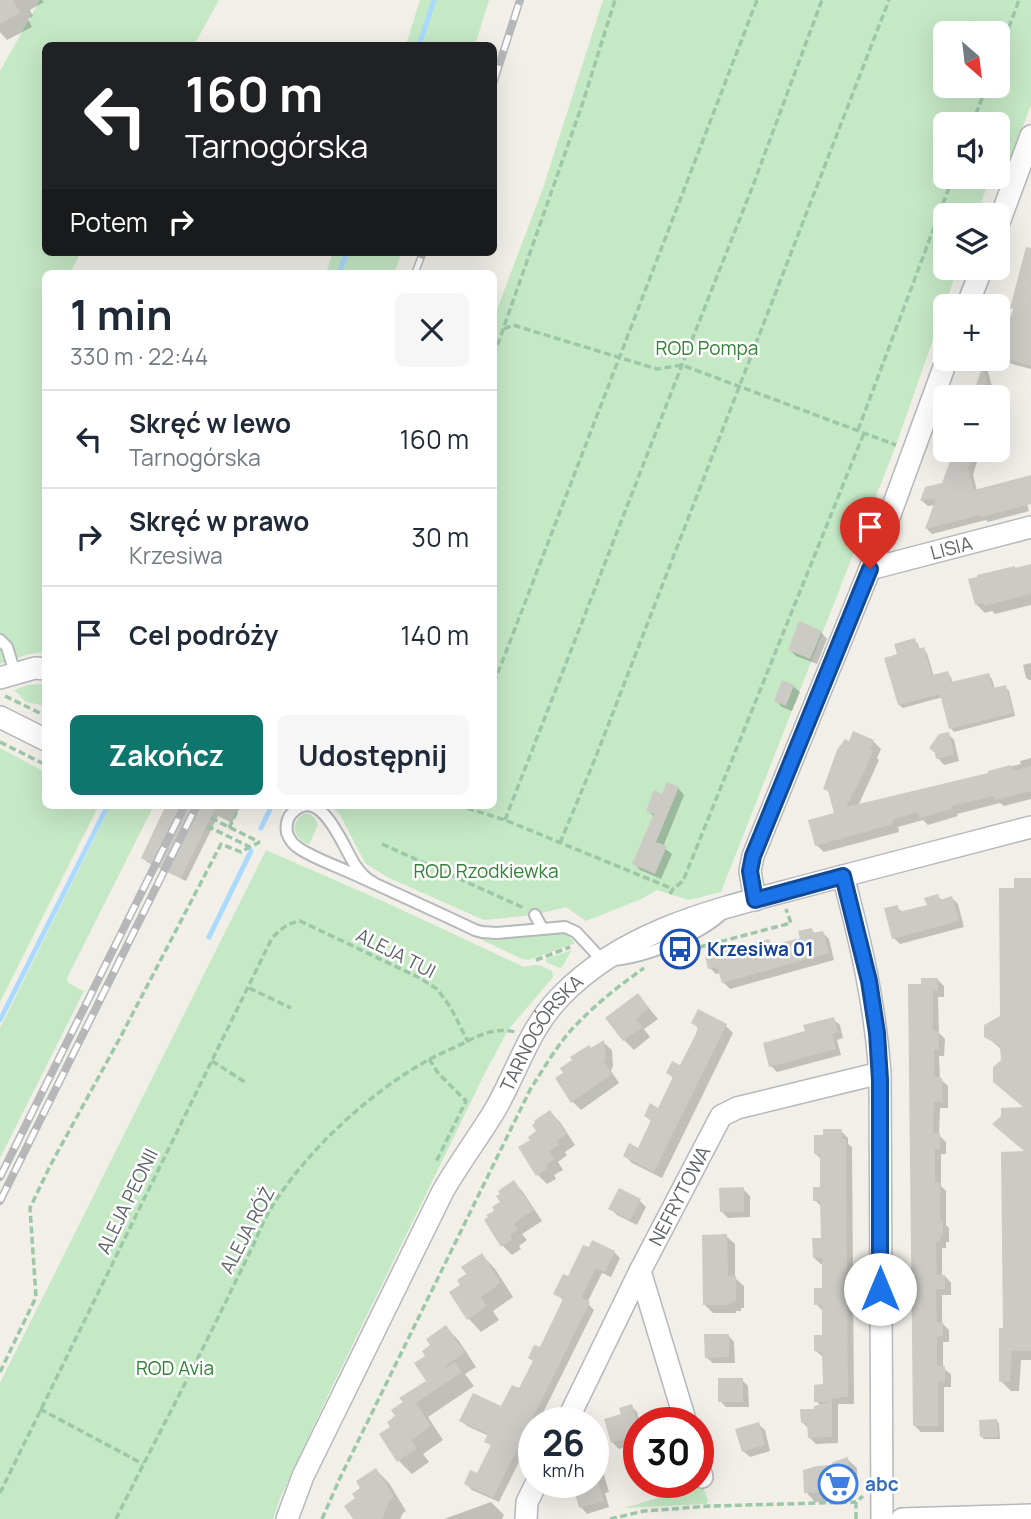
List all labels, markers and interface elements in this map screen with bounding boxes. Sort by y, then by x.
north arrow [933,21,1010,98]
map controls [933,21,1010,462]
text: 160 m [185,60,323,127]
icon: left [70,70,161,161]
button: sound [933,112,1010,189]
text: Tarnogórska [185,124,368,168]
icon: right [162,203,200,241]
button: layers [933,203,1010,280]
text: Potem [70,204,148,240]
text: 1 min [70,285,173,343]
button: close [395,293,469,367]
button: + [933,294,1010,371]
park label: ROD Pompa [656,335,758,361]
text: 330 m · 22:44 [70,340,208,372]
button: − [933,385,1010,462]
text: Skręć w lewo [129,405,291,441]
icon: left [70,420,108,458]
text: 160 m [400,421,469,457]
text: Tarnogórska [129,441,261,473]
pin [840,497,900,569]
text: Skręć w prawo [129,503,309,539]
icon: arrive [851,508,889,546]
icon: right [70,518,108,556]
text: 30 m [412,519,469,555]
street label: LISIA [928,530,975,566]
text: Krzesiwa [129,539,223,571]
icon: arrive [70,616,108,654]
text: Cel podróży [129,617,278,653]
text: 140 m [400,617,469,653]
button: Zakończ [70,715,263,795]
button: Udostępnij [277,715,469,795]
park label: ROD Rzodkiewka [413,858,559,884]
street label: ALEJA TUI [352,922,440,984]
bus stop icon: Krzesiwa 01 [659,928,701,970]
place label: Krzesiwa 01 [707,936,814,962]
street label: TARNOGÓRSKA [494,968,589,1096]
street label: NEFRYTOWA [642,1141,716,1250]
street label: ALEJA PEONII [90,1144,164,1258]
street label: ALEJA RÓŻ [213,1182,281,1278]
position arrow [843,1252,917,1326]
park label: ROD Avia [136,1355,214,1381]
speed limit sign: 30 [623,1407,714,1498]
text: 26 [542,1419,585,1467]
text: km/h [543,1458,584,1482]
supermarket icon: abc [817,1463,859,1505]
place label: abc [865,1471,899,1497]

